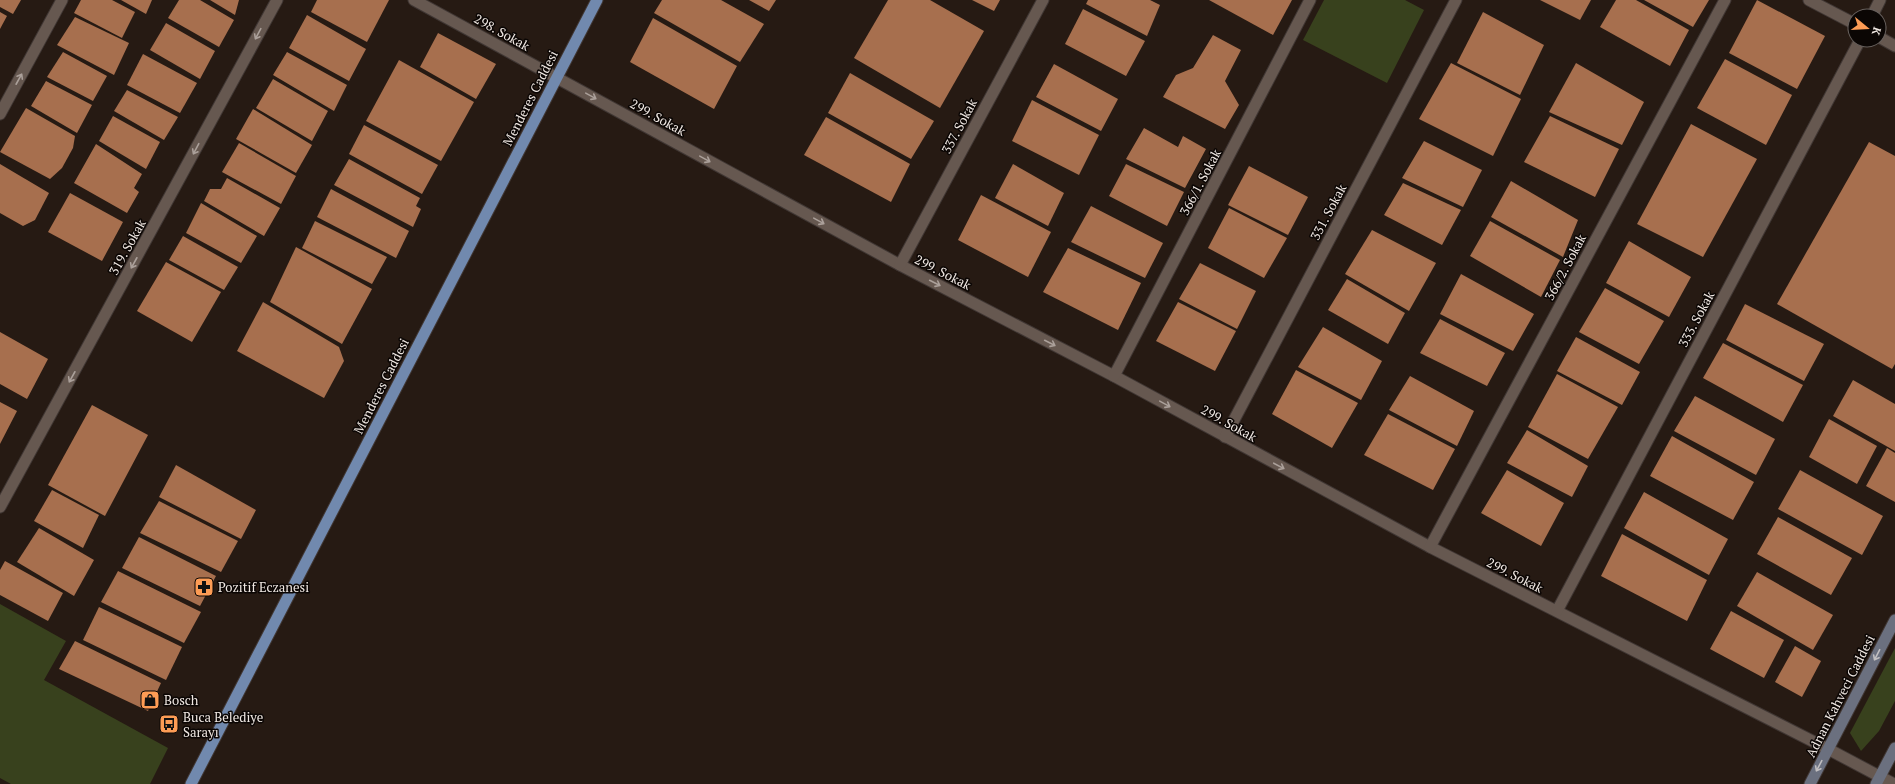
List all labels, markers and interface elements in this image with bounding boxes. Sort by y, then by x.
north arrow [1847,8,1887,48]
street label: 298. Sokak [471,9,533,55]
text: K [1869,25,1884,37]
one-way arrow [254,28,261,40]
street label: Menderes Caddesi [498,47,562,149]
one-way arrow [15,74,23,86]
one-way arrow [584,93,596,101]
street label: 299. Sokak [627,94,689,140]
street label: 337. Sokak [937,95,981,157]
one-way arrow [192,142,199,154]
street label: 366/1. Sokak [1175,145,1225,218]
one-way arrow [699,155,711,163]
street label: 331. Sokak [1306,181,1350,243]
street label: 319. Sokak [104,216,150,278]
one-way arrow [813,218,825,225]
street label: 366/2. Sokak [1540,230,1590,303]
street label: 299. Sokak [912,250,975,294]
one-way arrow [130,257,138,269]
one-way arrow [928,280,940,288]
street label: 333. Sokak [1674,288,1718,350]
street label: Menderes Caddesi [349,335,413,437]
one-way arrow [1044,340,1056,347]
one-way arrow [67,371,75,383]
street label: 299. Sokak [1198,400,1260,446]
one-way arrow [1159,401,1171,408]
one-way arrow [1273,463,1285,471]
street label: 299. Sokak [1484,553,1547,597]
pharmacy icon: Pozitif Eczanesi [193,576,215,598]
place label: Pozitif Eczanesi [218,578,309,596]
street label: Adnan Kahveci Caddesi [1801,632,1879,760]
one-way arrow [1873,648,1880,660]
shop icon: Bosch [139,689,161,711]
place label: Bosch [164,691,199,709]
place label: Buca Belediye Sarayı [183,708,263,741]
bus stop icon: Buca Belediye Sarayı [158,713,180,735]
one-way arrow [1815,760,1822,772]

